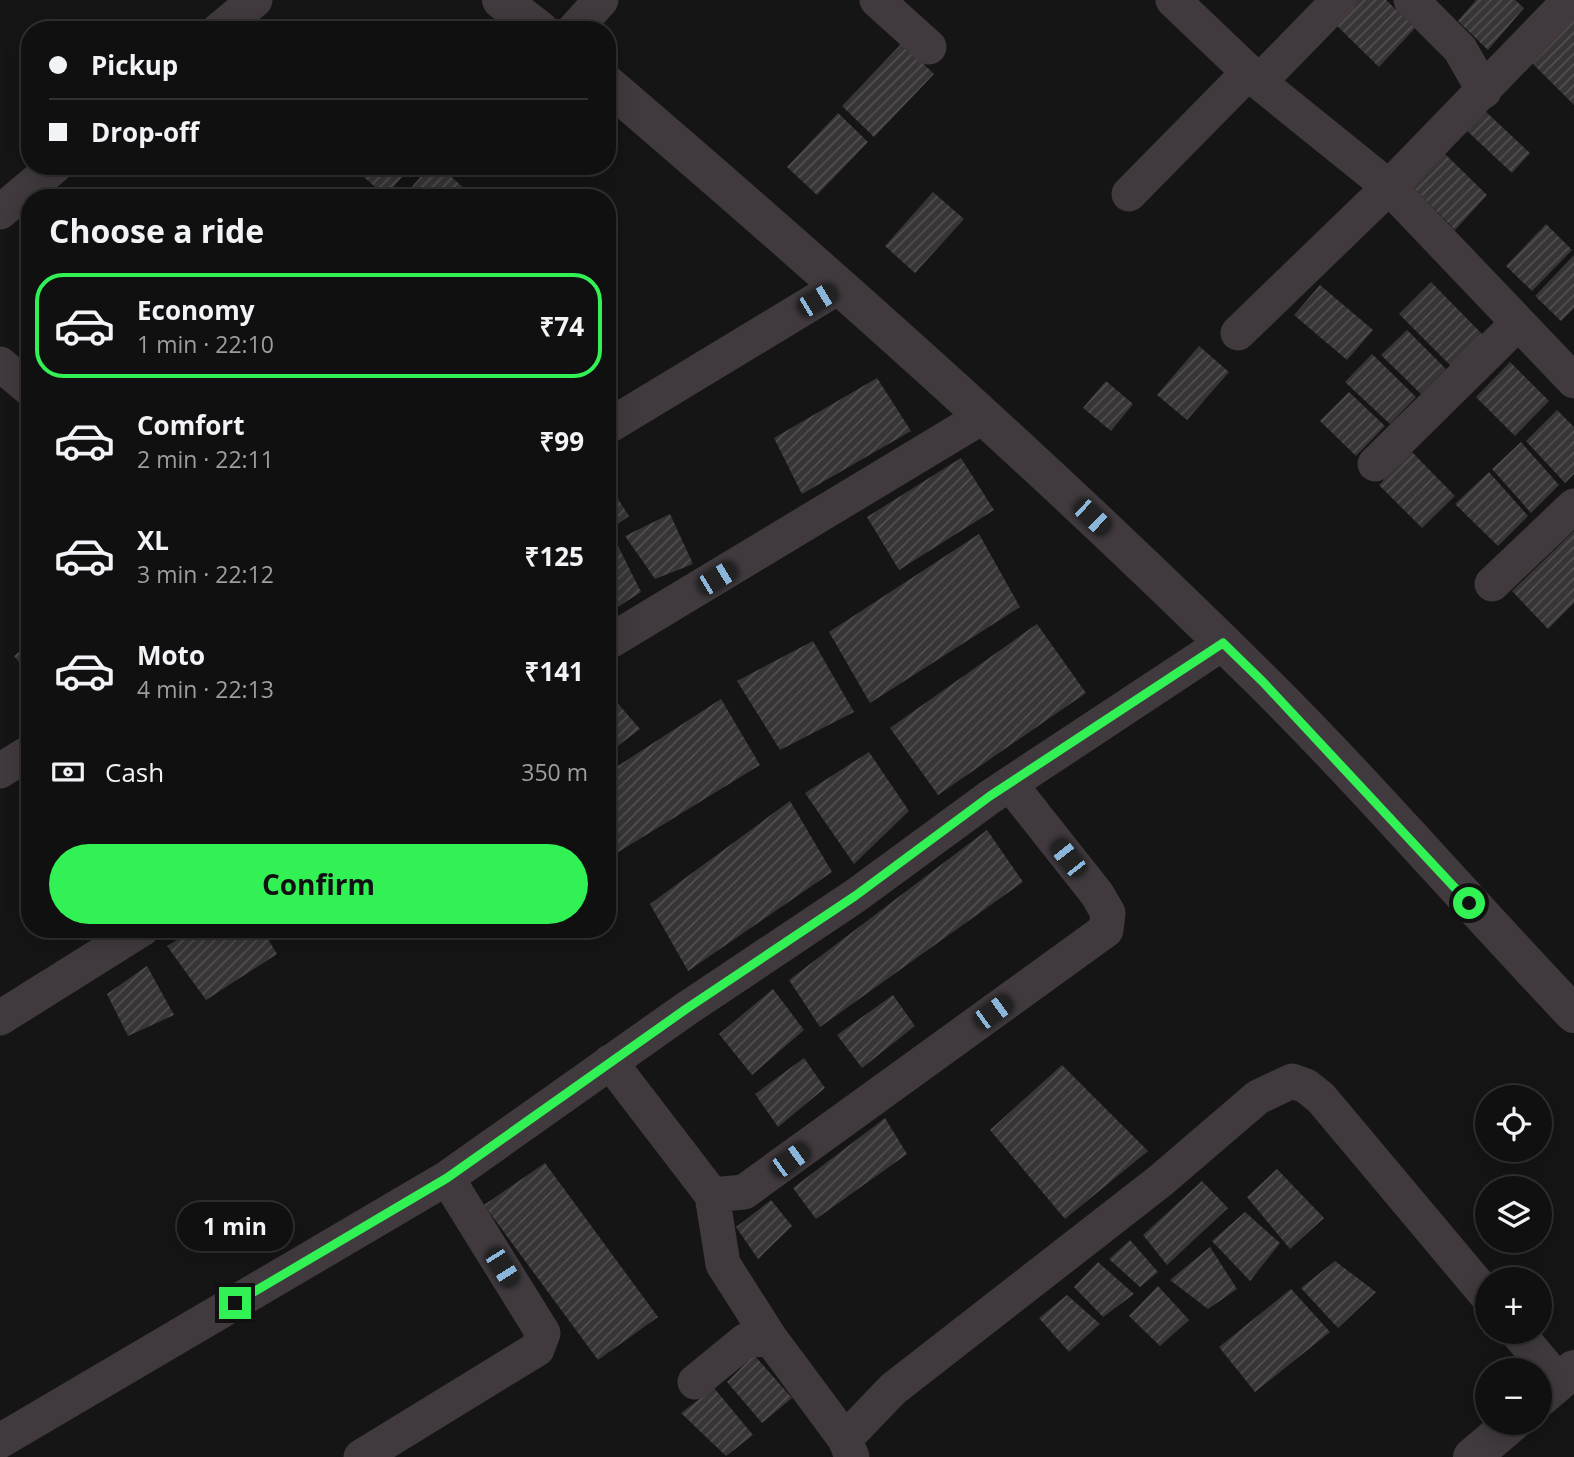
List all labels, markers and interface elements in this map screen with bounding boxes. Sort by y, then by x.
text: Pickup [91,47,178,83]
text: Drop-off [91,114,199,150]
text: Choose a ride [49,209,264,252]
car [794,280,841,320]
text: Economy [137,292,255,328]
icon: car [53,294,116,357]
text: ₹74 [539,308,584,344]
text: 1 min · 22:10 [137,328,274,360]
text: Comfort [137,407,244,443]
icon: car [53,409,116,472]
text: ₹99 [539,423,584,459]
text: 2 min · 22:11 [137,443,274,475]
car [1070,495,1115,539]
text: XL [137,522,169,558]
icon: car [53,524,116,587]
text: ₹125 [525,538,584,574]
text: 3 min · 22:12 [137,558,274,590]
car [694,558,741,598]
text: Moto [137,637,205,673]
icon: car [53,639,116,702]
text: ₹141 [525,653,584,689]
text: 4 min · 22:13 [137,673,274,705]
icon: cash [49,753,87,791]
text: Cash [105,754,164,790]
text: 350 m [521,756,588,788]
car [1047,835,1090,881]
button: Confirm [49,844,588,924]
route start [1453,887,1485,919]
car [970,991,1017,1033]
map controls [1475,1085,1552,1435]
button: locate [1475,1085,1552,1162]
car [767,1139,814,1181]
button: layers [1475,1176,1552,1253]
callout: 1 min [177,1202,293,1250]
text: 1 min [203,1210,267,1242]
car [482,1244,523,1290]
button: + [1475,1267,1552,1344]
route end [219,1287,251,1319]
button: − [1475,1358,1552,1435]

